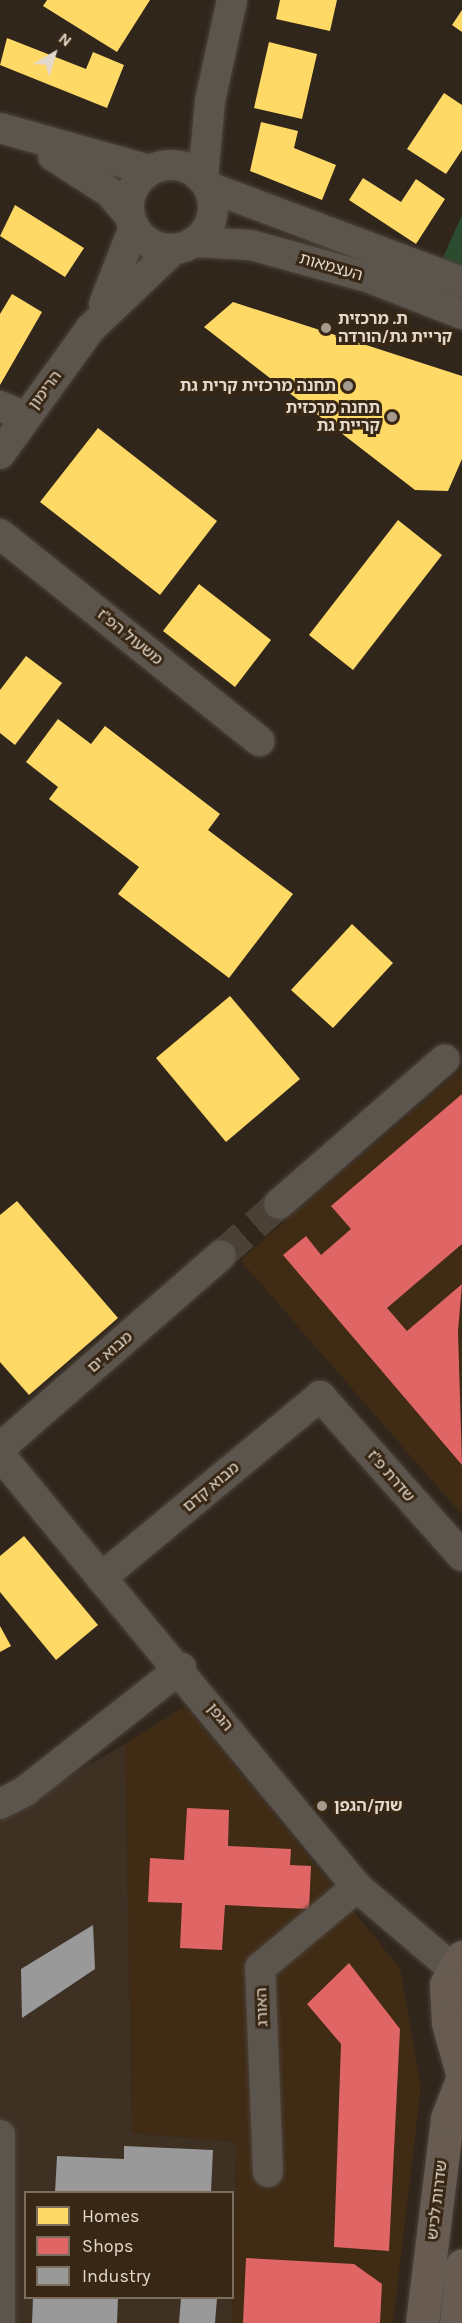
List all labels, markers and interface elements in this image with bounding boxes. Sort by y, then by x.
north arrow [24,24,84,84]
text: N [55,28,76,50]
street label: העצמאות [297,249,365,285]
place label: ת. מרכזית קריית גת/הורדה [338,309,452,347]
marker: ת. מרכזית קריית גת/הורדה [319,321,333,335]
street label: הרימון [24,367,66,413]
place label: תחנה מרכזית קרית גת [180,376,336,396]
marker: תחנה מרכזית קרית גת [341,379,355,393]
place label: תחנה מרכזית קריית גת [286,398,380,436]
marker: תחנה מרכזית קריית גת [385,410,399,424]
street label: משעול הפ"ז [93,605,167,669]
street label: מבוא ים [83,1327,137,1377]
street label: שדרת פ"ז [363,1446,419,1506]
street label: מבוא קדם [179,1458,243,1516]
street label: הגפן [203,1699,237,1735]
place label: שוק/הגפן [334,1796,403,1816]
marker: שוק/הגפן [315,1799,329,1813]
street label: האורג [252,1987,272,2027]
street label: שדרות לכיש [423,2159,451,2241]
legend [24,2191,234,2299]
text: Homes [82,2205,139,2227]
text: Shops [82,2235,134,2257]
text: Industry [82,2265,151,2287]

